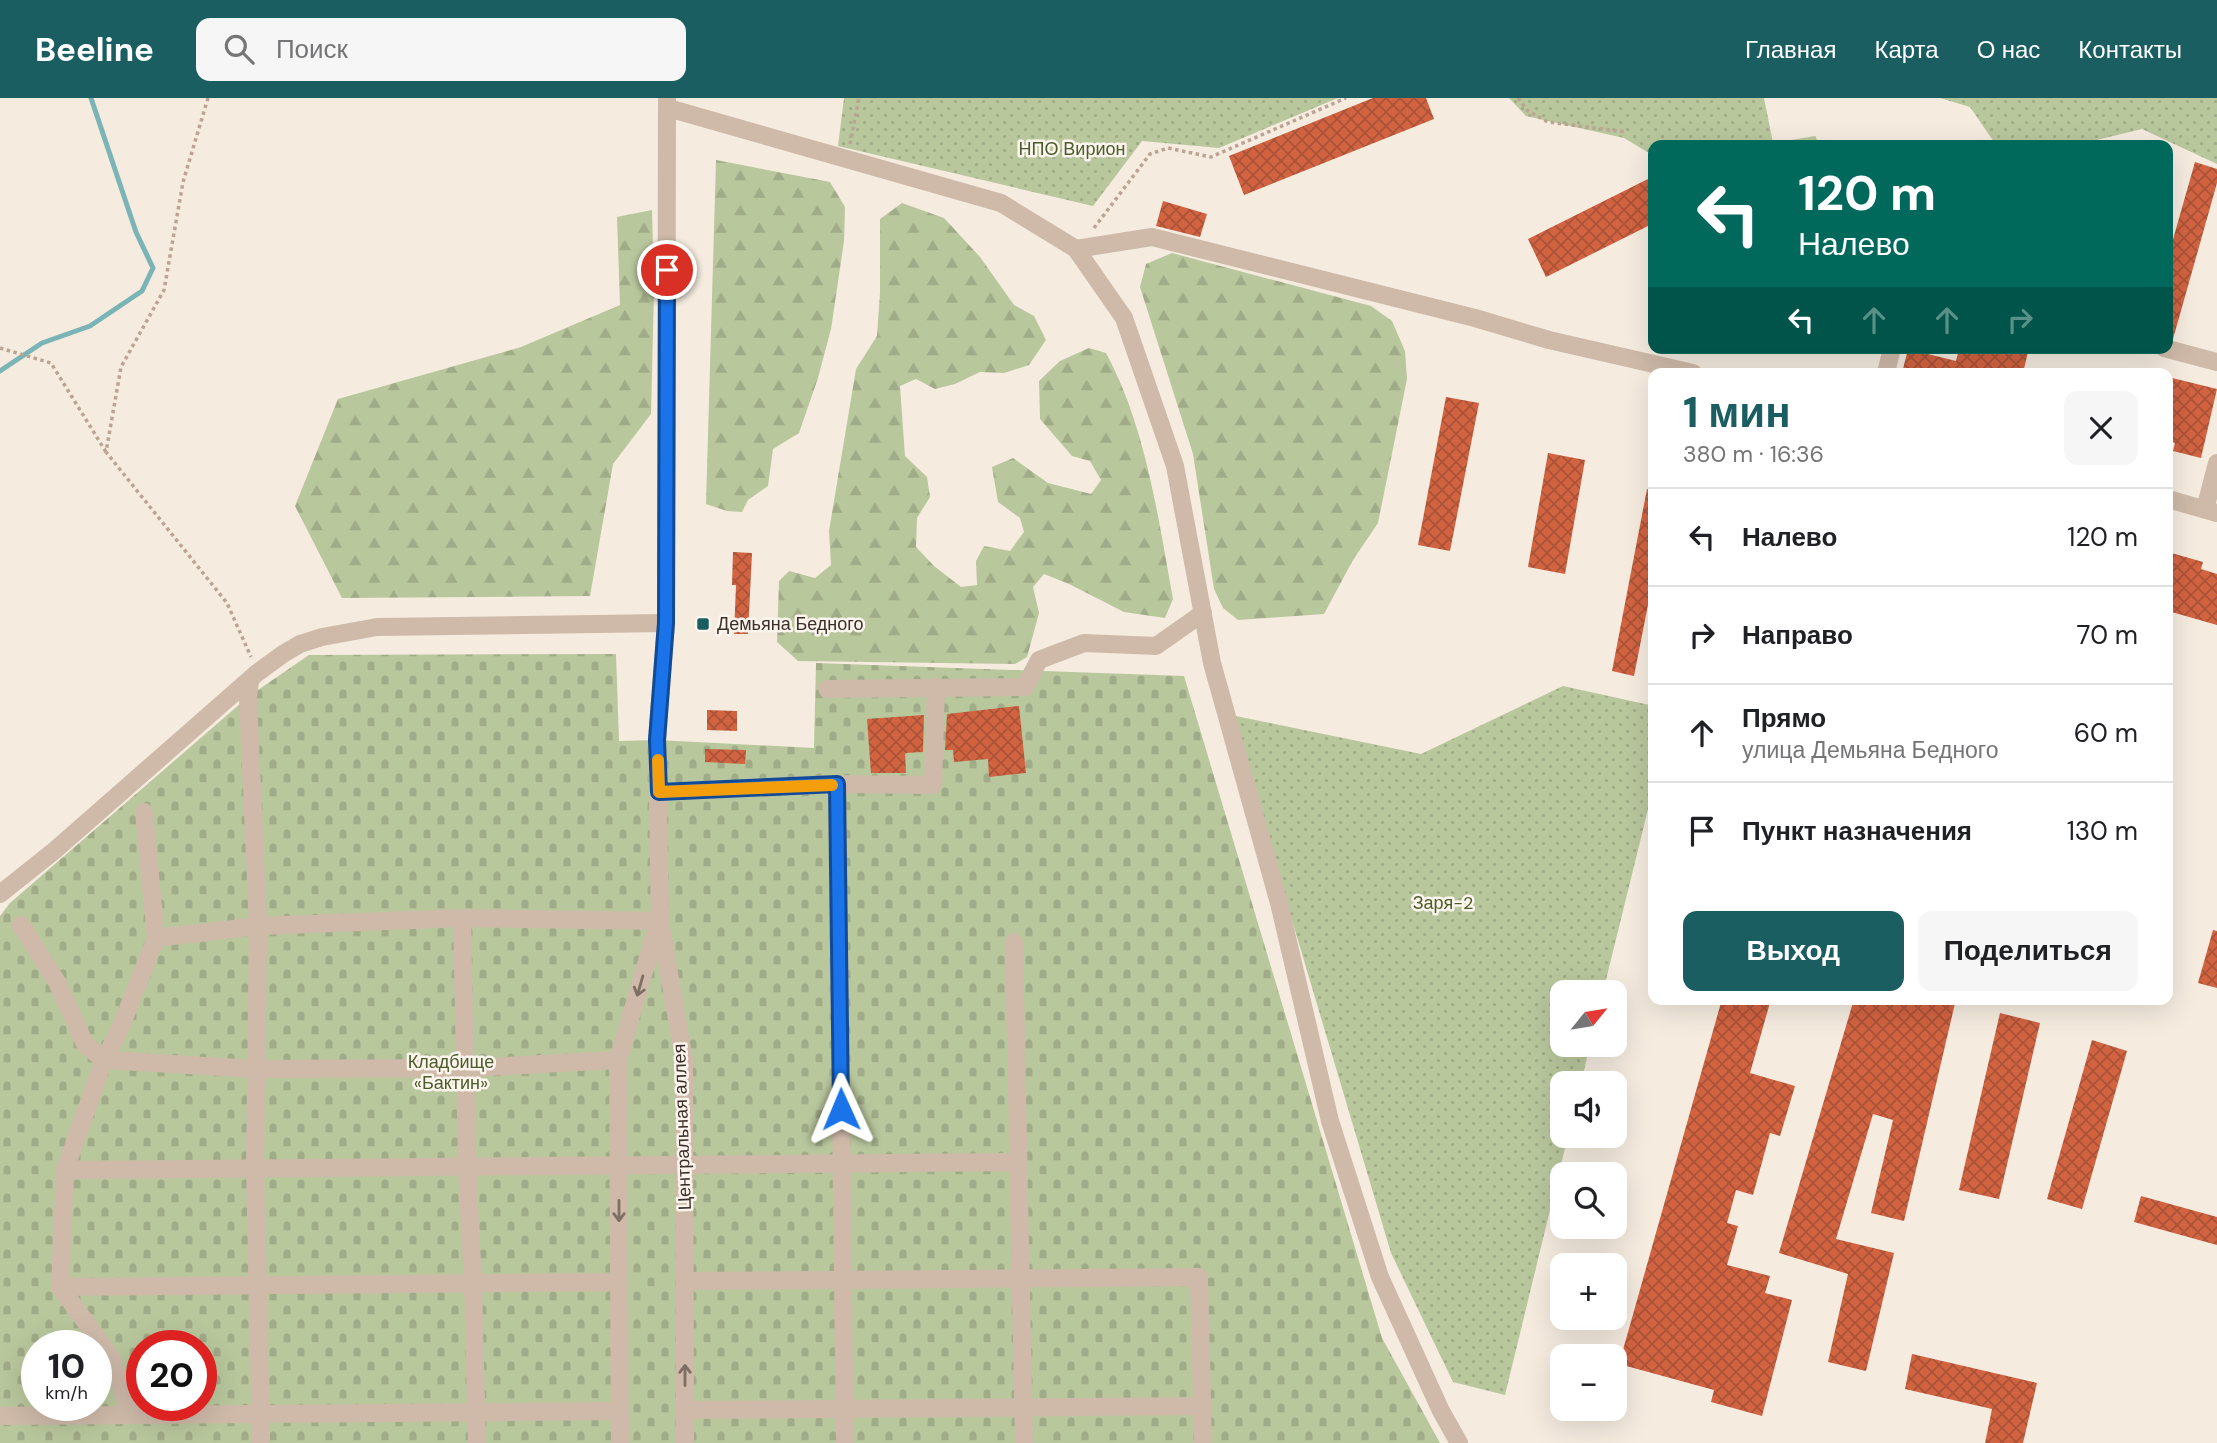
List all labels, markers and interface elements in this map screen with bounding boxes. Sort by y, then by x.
search box [196,18,686,81]
text: Beeline [35,28,154,71]
icon: search [220,30,258,68]
text: Поиск [276,32,348,66]
text: Главная [1745,34,1836,65]
text: Карта [1874,34,1939,65]
text: О нас [1977,34,2040,65]
text: Контакты [2078,34,2182,65]
park label: НПО Вирион [1019,137,1125,161]
text: 120 m [1798,161,1936,225]
icon: left [1683,168,1774,259]
text: Налево [1798,223,1910,265]
pin [637,240,697,300]
icon: arrive [648,251,686,289]
icon: left [1782,301,1820,339]
icon: ahead [1855,301,1893,339]
icon: ahead [1928,301,1966,339]
icon: right [2001,301,2039,339]
text: 1 мин [1683,385,1791,440]
button: close [2064,391,2138,465]
text: 380 m · 16:36 [1683,439,1824,469]
icon: left [1683,518,1721,556]
text: Налево [1742,520,1837,554]
text: 120 m [2067,520,2138,554]
place label: Демьяна Бедного [717,612,864,636]
marker: Демьяна Бедного [695,616,711,632]
icon: right [1683,616,1721,654]
text: Направо [1742,618,1853,652]
text: 70 m [2077,618,2138,652]
text: Прямо [1742,701,1826,735]
icon: ahead [1683,714,1721,752]
text: 60 m [2074,716,2138,750]
text: улица Демьяна Бедного [1742,735,1999,765]
icon: arrive [1683,812,1721,850]
text: Пункт назначения [1742,814,1972,848]
text: 130 m [2067,814,2138,848]
park label: Заря-2 [1413,891,1473,915]
button: Выход [1683,911,1904,991]
button: Поделиться [1918,911,2138,991]
one-way arrow [632,975,645,997]
north arrow [1550,980,1628,1057]
map controls [1550,980,1627,1421]
street label: Центральная аллея [667,1043,697,1211]
park label: Кладбище «Бактин» [408,1050,494,1095]
button: sound [1550,1071,1627,1148]
position arrow [804,1072,878,1146]
button: search [1550,1162,1627,1239]
one-way arrow [612,1199,626,1222]
button: + [1550,1253,1627,1330]
speed limit sign: 20 [126,1330,217,1421]
text: 10 [48,1343,85,1389]
button: − [1550,1344,1627,1421]
one-way arrow [678,1364,692,1387]
text: km/h [45,1381,88,1405]

